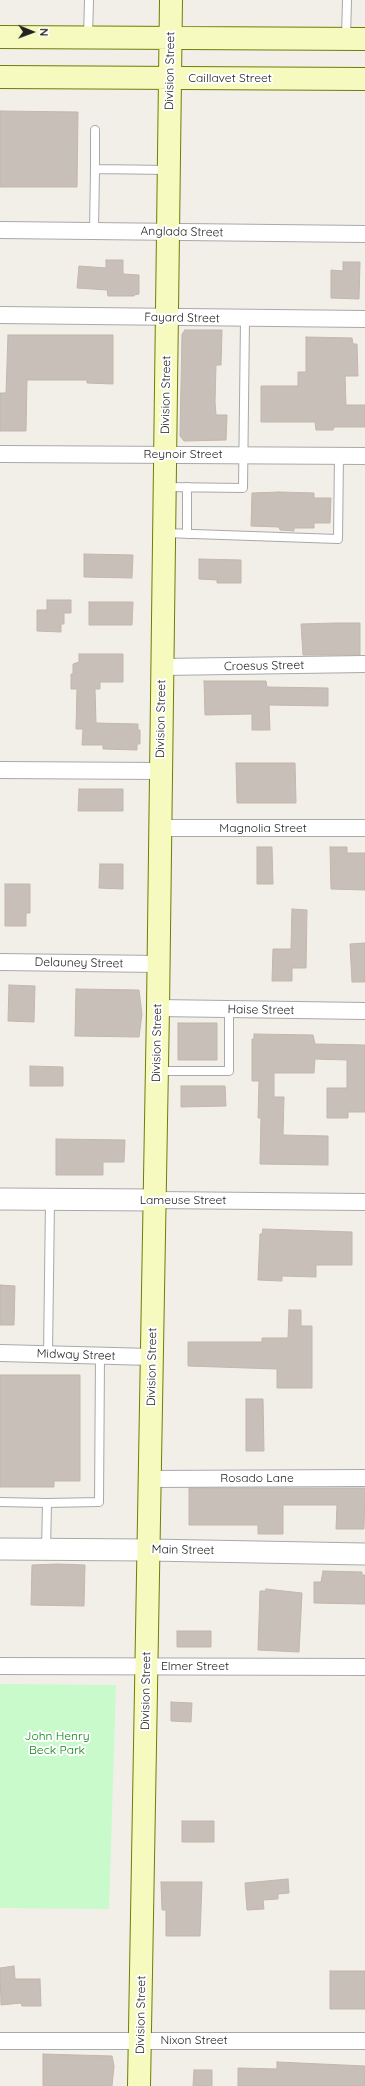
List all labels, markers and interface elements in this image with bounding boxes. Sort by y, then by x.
north arrow [12,12,52,52]
text: N [37,28,51,36]
street label: Division Street [162,32,178,110]
street label: Caillavet Street [188,71,272,85]
street label: Anglada Street [140,224,224,240]
street label: Fayard Street [144,310,220,326]
street label: Division Street [158,356,174,434]
street label: Reynoir Street [144,447,222,461]
street label: Croesus Street [224,658,304,674]
street label: Division Street [153,680,169,758]
street label: Magnolia Street [219,821,307,835]
street label: Delauney Street [34,955,124,971]
street label: Haise Street [227,1002,295,1018]
street label: Division Street [149,1004,165,1082]
street label: Lameuse Street [140,1193,226,1207]
street label: Division Street [144,1328,160,1406]
street label: Midway Street [36,1346,116,1364]
street label: Rosado Lane [220,1471,294,1485]
street label: Main Street [151,1542,215,1558]
street label: Division Street [138,1652,154,1730]
street label: Elmer Street [161,1659,229,1673]
park label: John Henry Beck Park [25,1729,89,1757]
street label: Division Street [133,1976,149,2054]
street label: Nixon Street [160,2033,228,2047]

